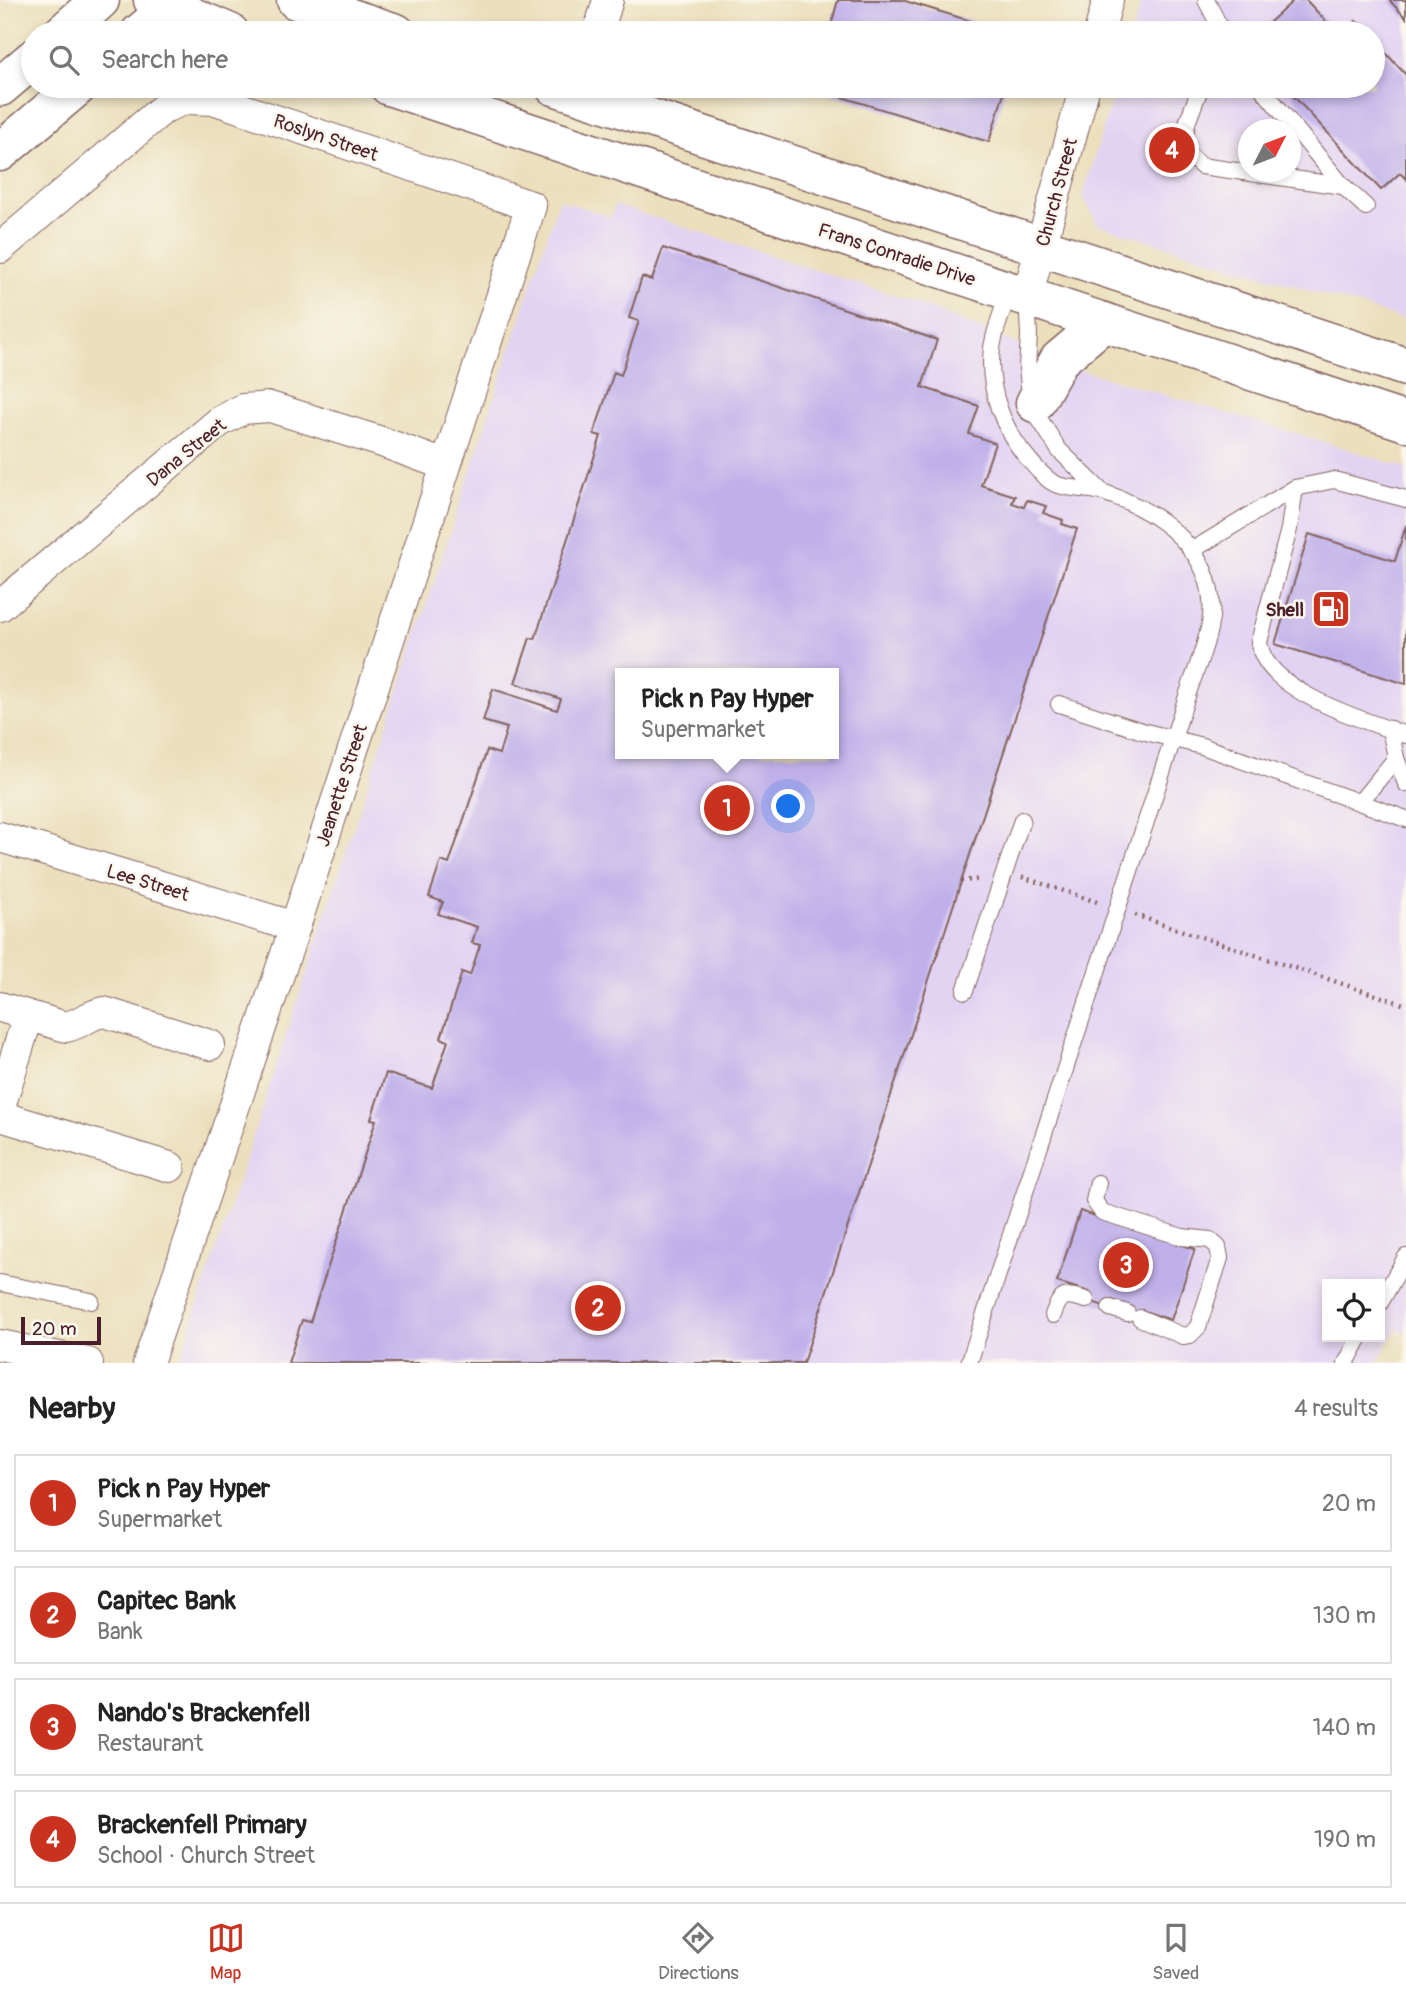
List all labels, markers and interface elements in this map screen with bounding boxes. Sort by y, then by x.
search box [21,21,1385,98]
icon: search [45,41,83,79]
text: Search here [101,44,228,76]
street label: Roslyn Street [270,109,381,167]
north arrow [1238,119,1301,182]
pin: 4 [1149,124,1195,176]
street label: Church Street [1031,135,1083,249]
street label: Frans Conradie Drive [815,218,979,292]
street label: Dana Street [142,413,232,492]
fuel station icon: Shell [1310,588,1352,630]
place label: Shell [1266,598,1304,622]
popup [615,668,839,759]
text: Pick n Pay Hyper [640,683,814,715]
text: Supermarket [640,715,765,744]
street label: Jeanette Street [311,721,373,849]
pin: 1 [704,782,750,834]
your location [771,789,805,823]
street label: Lee Street [104,859,192,907]
pin: 3 [1103,1239,1149,1291]
map controls [1322,1279,1385,1342]
button: locate [1322,1279,1385,1342]
pin: 2 [575,1282,621,1334]
scale bar [21,1314,102,1346]
text: 20 m [32,1317,77,1341]
text: Nearby [28,1390,115,1427]
text: 4 results [1294,1394,1378,1423]
text: Pick n Pay Hyper [97,1473,270,1505]
text: 1 [49,1489,58,1518]
text: 20 m [1322,1489,1376,1518]
text: Supermarket [97,1505,222,1534]
text: Capitec Bank [97,1585,236,1617]
text: 2 [47,1601,59,1630]
text: 130 m [1313,1601,1376,1630]
text: Bank [97,1617,143,1646]
text: Nando's Brackenfell [97,1697,311,1729]
text: 3 [47,1713,59,1742]
text: 140 m [1313,1713,1376,1742]
text: Restaurant [97,1729,203,1758]
text: Brackenfell Primary [97,1809,307,1841]
text: 4 [46,1825,60,1854]
text: 190 m [1314,1825,1376,1854]
text: School · Church Street [97,1841,315,1870]
tab: Map [207,1919,245,1985]
tab: Directions [658,1919,739,1985]
tab: Saved [1152,1919,1199,1985]

